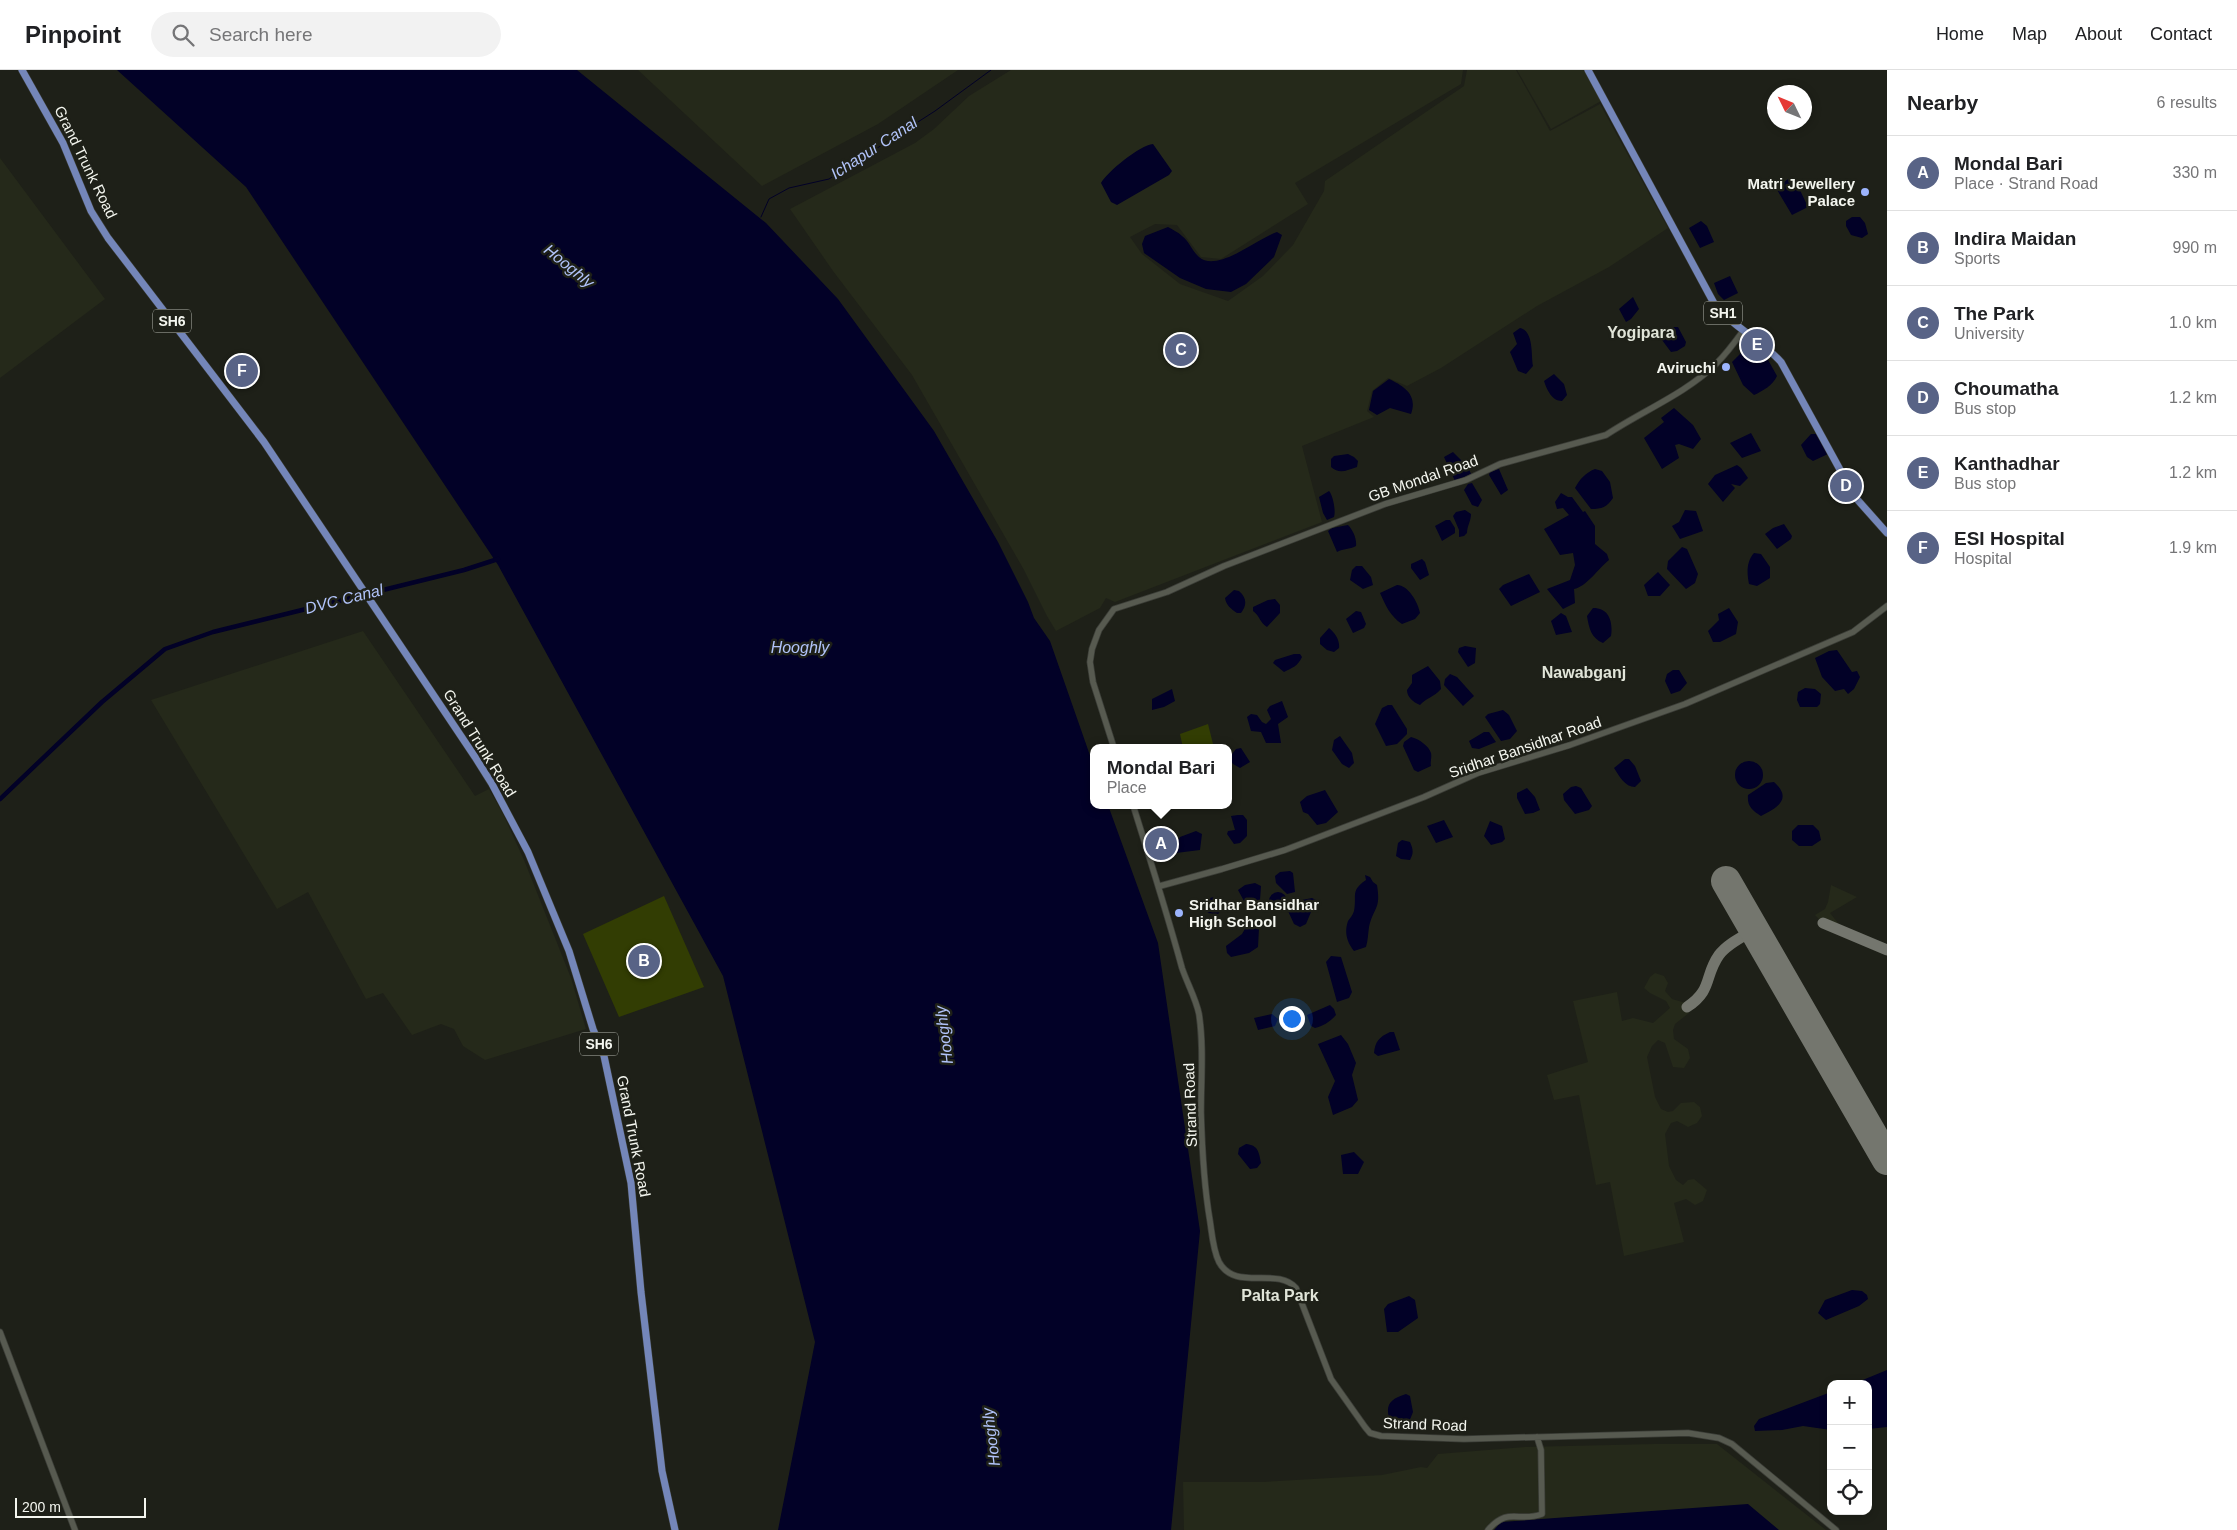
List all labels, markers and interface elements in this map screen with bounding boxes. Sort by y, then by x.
search box [151,12,501,57]
text: Pinpoint [25,21,121,48]
icon: search [169,21,197,49]
text: Search here [209,24,313,45]
text: Home [1936,24,1984,44]
text: Map [2012,24,2047,44]
text: About [2075,24,2122,44]
text: Contact [2150,24,2212,44]
north arrow [1767,85,1812,130]
text: Nearby [1907,91,1978,114]
text: 6 results [2157,94,2217,111]
street label: Grand Trunk Road [51,103,121,221]
water label: Ichapur Canal [828,114,921,182]
text: Mondal Bari [1954,153,2063,174]
text: A [1917,164,1929,181]
text: 330 m [2173,164,2217,181]
place label: Matri Jewellery Palace [1747,175,1856,209]
text: Place · Strand Road [1954,175,2098,192]
marker: Matri Jewellery Palace [1859,186,1871,198]
text: Indira Maidan [1954,228,2076,249]
text: B [1917,239,1929,256]
text: 990 m [2173,239,2217,256]
water label: Hooghly [541,241,598,292]
text: Sports [1954,250,2000,267]
road number: SH1 [1704,302,1742,324]
text: The Park [1954,303,2034,324]
road number: SH6 [153,310,191,332]
text: C [1917,314,1929,331]
text: 1.0 km [2169,314,2217,331]
district label: Yogipara [1607,324,1675,341]
text: University [1954,325,2024,342]
pin: E [1741,326,1773,364]
pin: C [1165,331,1197,369]
pin: F [226,352,258,390]
place label: Aviruchi [1657,359,1716,376]
marker: Aviruchi [1720,361,1732,373]
text: Choumatha [1954,378,2059,399]
text: D [1917,389,1929,406]
text: 1.2 km [2169,389,2217,406]
text: Bus stop [1954,400,2016,417]
street label: GB Mondal Road [1366,451,1480,505]
text: Kanthadhar [1954,453,2060,474]
text: E [1918,464,1928,481]
text: 1.2 km [2169,464,2217,481]
pin: D [1830,467,1862,505]
text: Bus stop [1954,475,2016,492]
text: ESI Hospital [1954,528,2065,549]
text: F [1918,539,1928,556]
text: 1.9 km [2169,539,2217,556]
text: Hospital [1954,550,2012,567]
water label: DVC Canal [303,581,385,617]
water label: Hooghly [771,639,830,656]
district label: Nawabganj [1542,664,1626,681]
street label: Grand Trunk Road [440,686,520,800]
street label: Sridhar Bansidhar Road [1447,713,1603,781]
popup [1090,744,1232,809]
text: Mondal Bari [1107,757,1215,778]
text: Place [1107,779,1147,796]
pin: A [1145,825,1177,863]
place label: Sridhar Bansidhar High School [1189,896,1319,930]
marker: Sridhar Bansidhar High School [1173,907,1185,919]
pin: B [628,942,660,980]
water label: Hooghly [932,1004,956,1065]
your location [1279,1006,1305,1032]
road number: SH6 [580,1032,618,1056]
street label: Strand Road [1180,1063,1200,1147]
street label: Grand Trunk Road [614,1074,654,1198]
district label: Palta Park [1241,1287,1319,1304]
map controls [1827,1380,1872,1515]
button: + [1827,1380,1872,1425]
water label: Hooghly [979,1406,1003,1467]
street label: Strand Road [1383,1414,1467,1434]
button: − [1827,1425,1872,1470]
button: locate [1827,1470,1872,1515]
scale bar [15,1495,146,1518]
text: 200 m [22,1499,61,1515]

